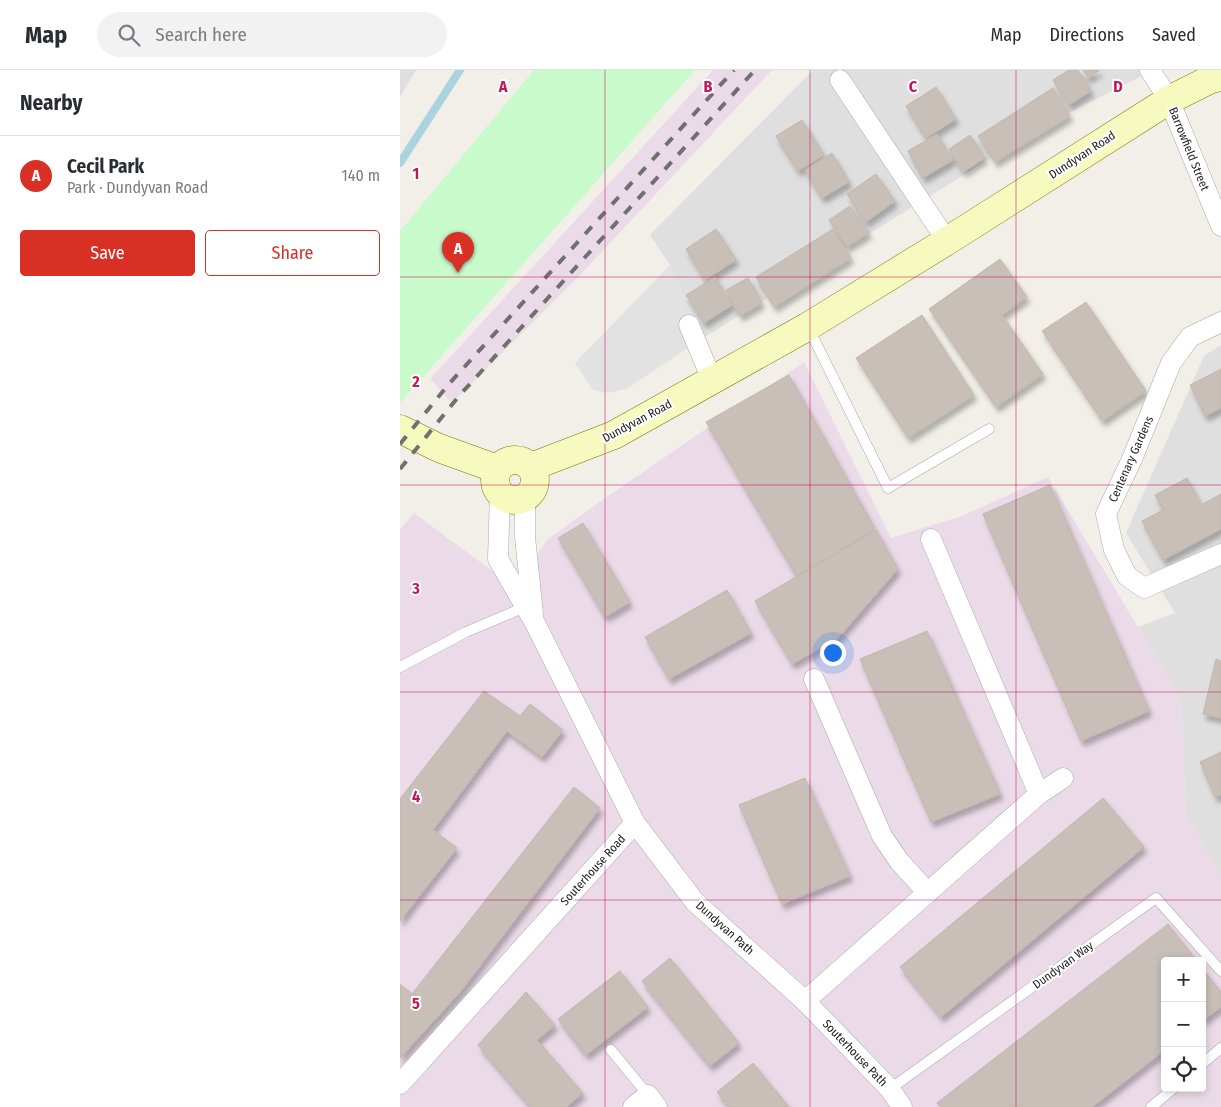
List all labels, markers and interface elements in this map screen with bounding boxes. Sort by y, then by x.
search box [97,12,447,57]
text: Map [25,21,67,49]
icon: search [115,21,143,49]
text: Search here [155,23,247,46]
text: Map [990,24,1022,46]
text: Directions [1050,24,1124,46]
text: Saved [1152,24,1196,46]
text: A [498,77,508,96]
text: B [704,77,713,96]
text: C [909,77,918,96]
text: D [1113,77,1123,96]
text: Nearby [20,90,82,116]
street label: Barrowfield Street [1166,105,1212,193]
street label: Dundyvan Road [1046,128,1118,182]
text: Cecil Park [67,155,144,178]
text: 1 [413,164,419,183]
text: A [32,166,40,185]
text: 140 m [342,166,380,185]
text: Park · Dundyvan Road [67,178,208,197]
button: Save [20,230,195,276]
button: Share [205,230,380,276]
pin: A [442,232,474,273]
text: 2 [411,372,420,391]
street label: Dundyvan Road [600,397,674,445]
street label: Centenary Gardens [1106,414,1156,504]
text: 3 [411,579,420,598]
your location [820,640,846,666]
text: 4 [412,787,420,806]
street label: Souterhouse Road [558,832,628,908]
street label: Dundyvan Path [693,898,757,958]
street label: Dundyvan Way [1030,938,1096,992]
map controls [1161,957,1206,1092]
button: + [1161,957,1206,1002]
text: 5 [412,994,420,1013]
button: − [1161,1002,1206,1047]
street label: Souterhouse Path [820,1017,890,1089]
button: locate [1161,1047,1206,1092]

